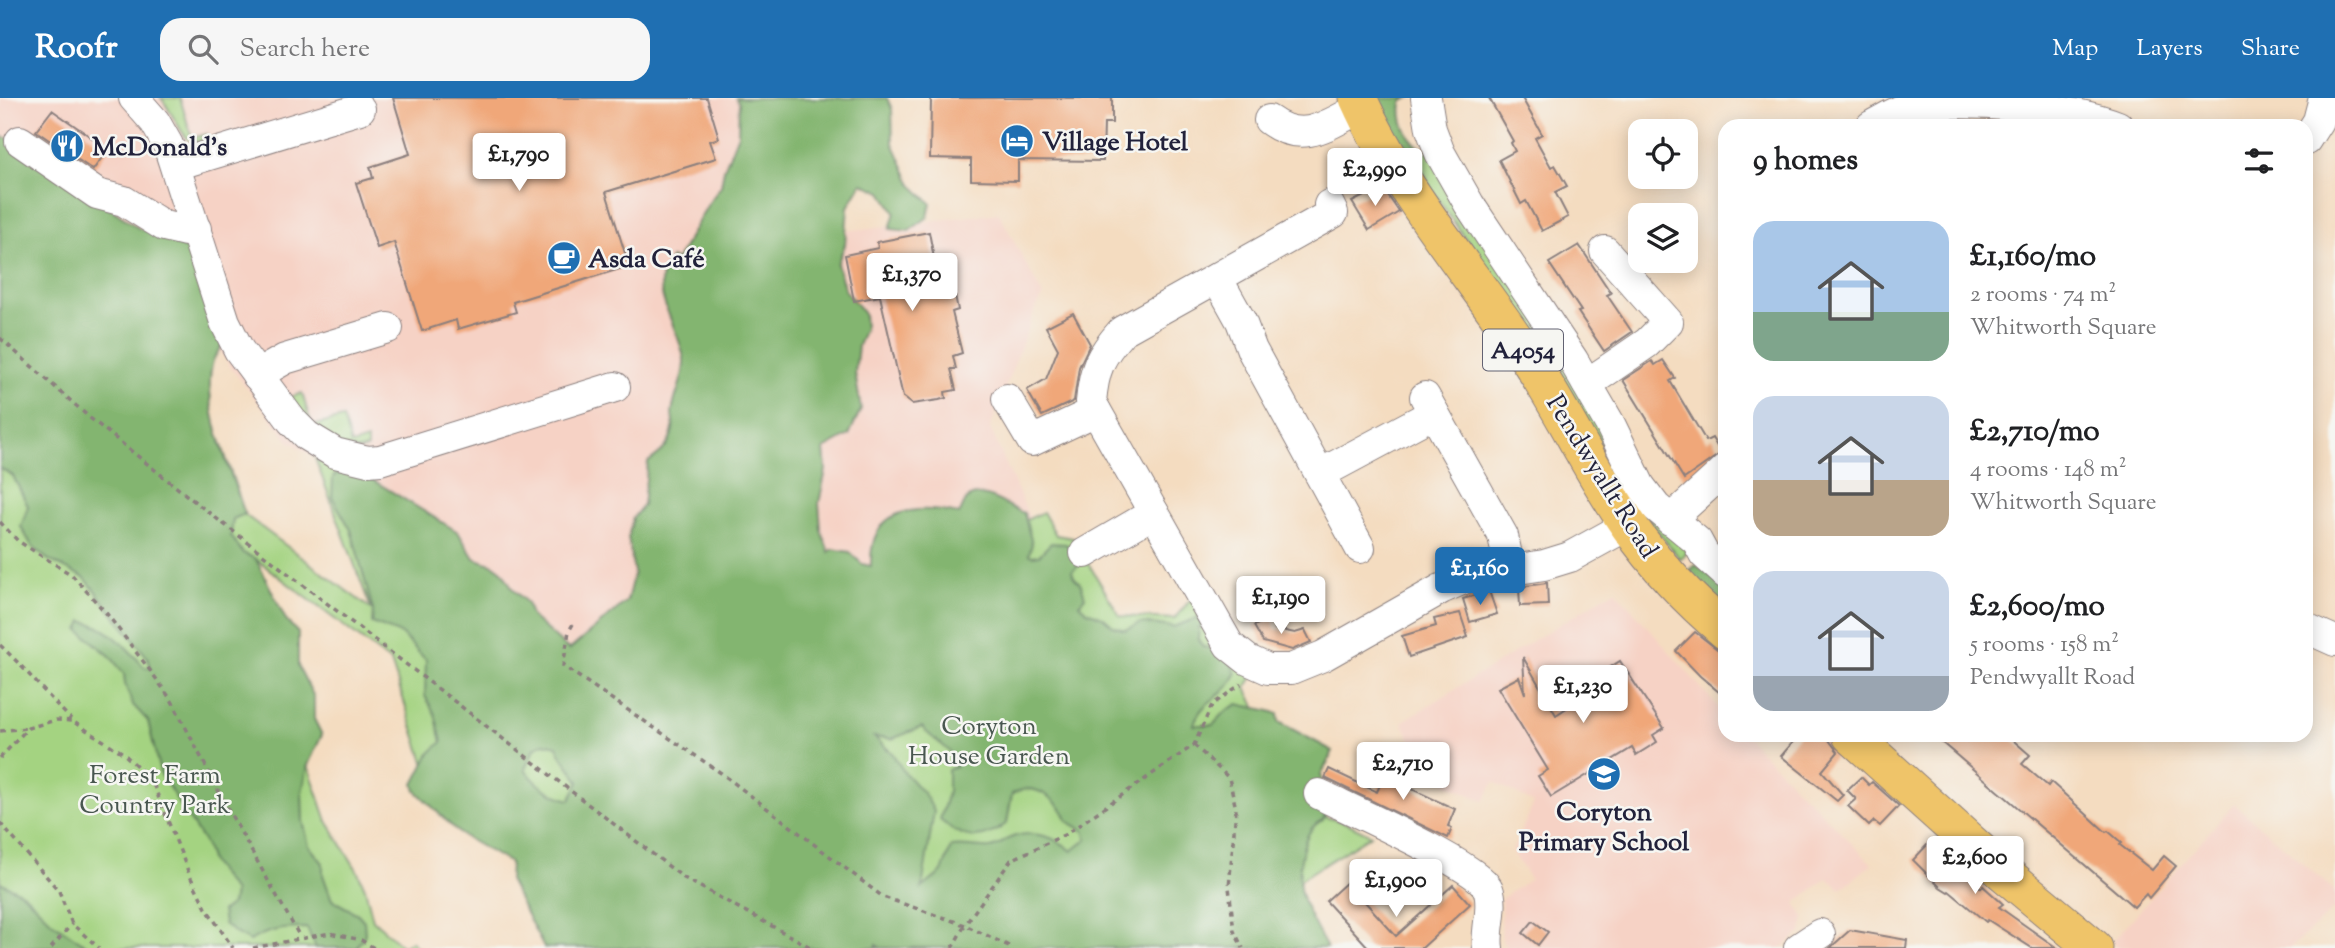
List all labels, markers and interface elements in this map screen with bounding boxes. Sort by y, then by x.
search box [160,18,650,81]
text: Roofr [35,25,118,73]
icon: search [184,30,222,68]
text: Search here [240,31,370,68]
text: Map [2052,32,2098,66]
text: Layers [2136,32,2203,66]
text: Share [2241,32,2300,66]
map controls [1628,119,1698,273]
button: locate [1628,119,1698,189]
hotel icon: Village Hotel [998,122,1036,160]
place label: Village Hotel [1042,125,1189,162]
restaurant icon: McDonald's [48,127,86,165]
place label: McDonald's [92,130,227,167]
pin: £1,790 [462,134,576,193]
text: £1,790 [489,139,549,172]
text: 9 homes [1753,140,1858,183]
icon: filters [2240,142,2278,180]
pin: £2,990 [1318,148,1432,208]
text: £2,990 [1343,154,1407,187]
button: layers [1628,203,1698,273]
text: £1,160/mo [1970,236,2096,279]
cafe icon: Asda Café [545,239,583,277]
place label: Asda Café [588,242,705,279]
icon: home [1809,249,1893,333]
pin: £1,370 [855,254,969,313]
text: £1,370 [883,259,941,292]
text: 2 rooms · 74 m² [1970,279,2116,312]
text: Whitworth Square [1970,312,2157,345]
road number: A4054 [1483,330,1563,370]
street label: Pendwyallt Road [1536,388,1666,567]
text: £2,710/mo [1970,411,2100,454]
icon: home [1809,424,1893,508]
text: 4 rooms · 148 m² [1970,454,2127,487]
text: Whitworth Square [1970,487,2157,520]
pin: £1,160 [1423,547,1537,607]
text: £1,160 [1451,553,1509,586]
pin: £1,190 [1224,576,1338,636]
text: £1,190 [1252,582,1310,615]
text: £2,600/mo [1970,586,2105,629]
icon: home [1809,599,1893,683]
text: 5 rooms · 158 m² [1970,629,2119,662]
text: Pendwyallt Road [1970,662,2135,695]
pin: £1,230 [1526,666,1640,725]
text: £1,230 [1554,671,1612,704]
park label: Coryton House Garden [908,709,1070,776]
pin: £2,710 [1346,742,1460,802]
text: £2,710 [1373,748,1433,781]
school or university icon: Coryton Primary School [1585,755,1623,793]
park label: Forest Farm Country Park [79,758,231,825]
place label: Coryton Primary School [1519,795,1690,862]
pin: £2,600 [1918,836,2032,896]
text: £2,600 [1943,842,2007,875]
pin: £1,900 [1339,860,1453,919]
text: £1,900 [1365,865,1427,898]

